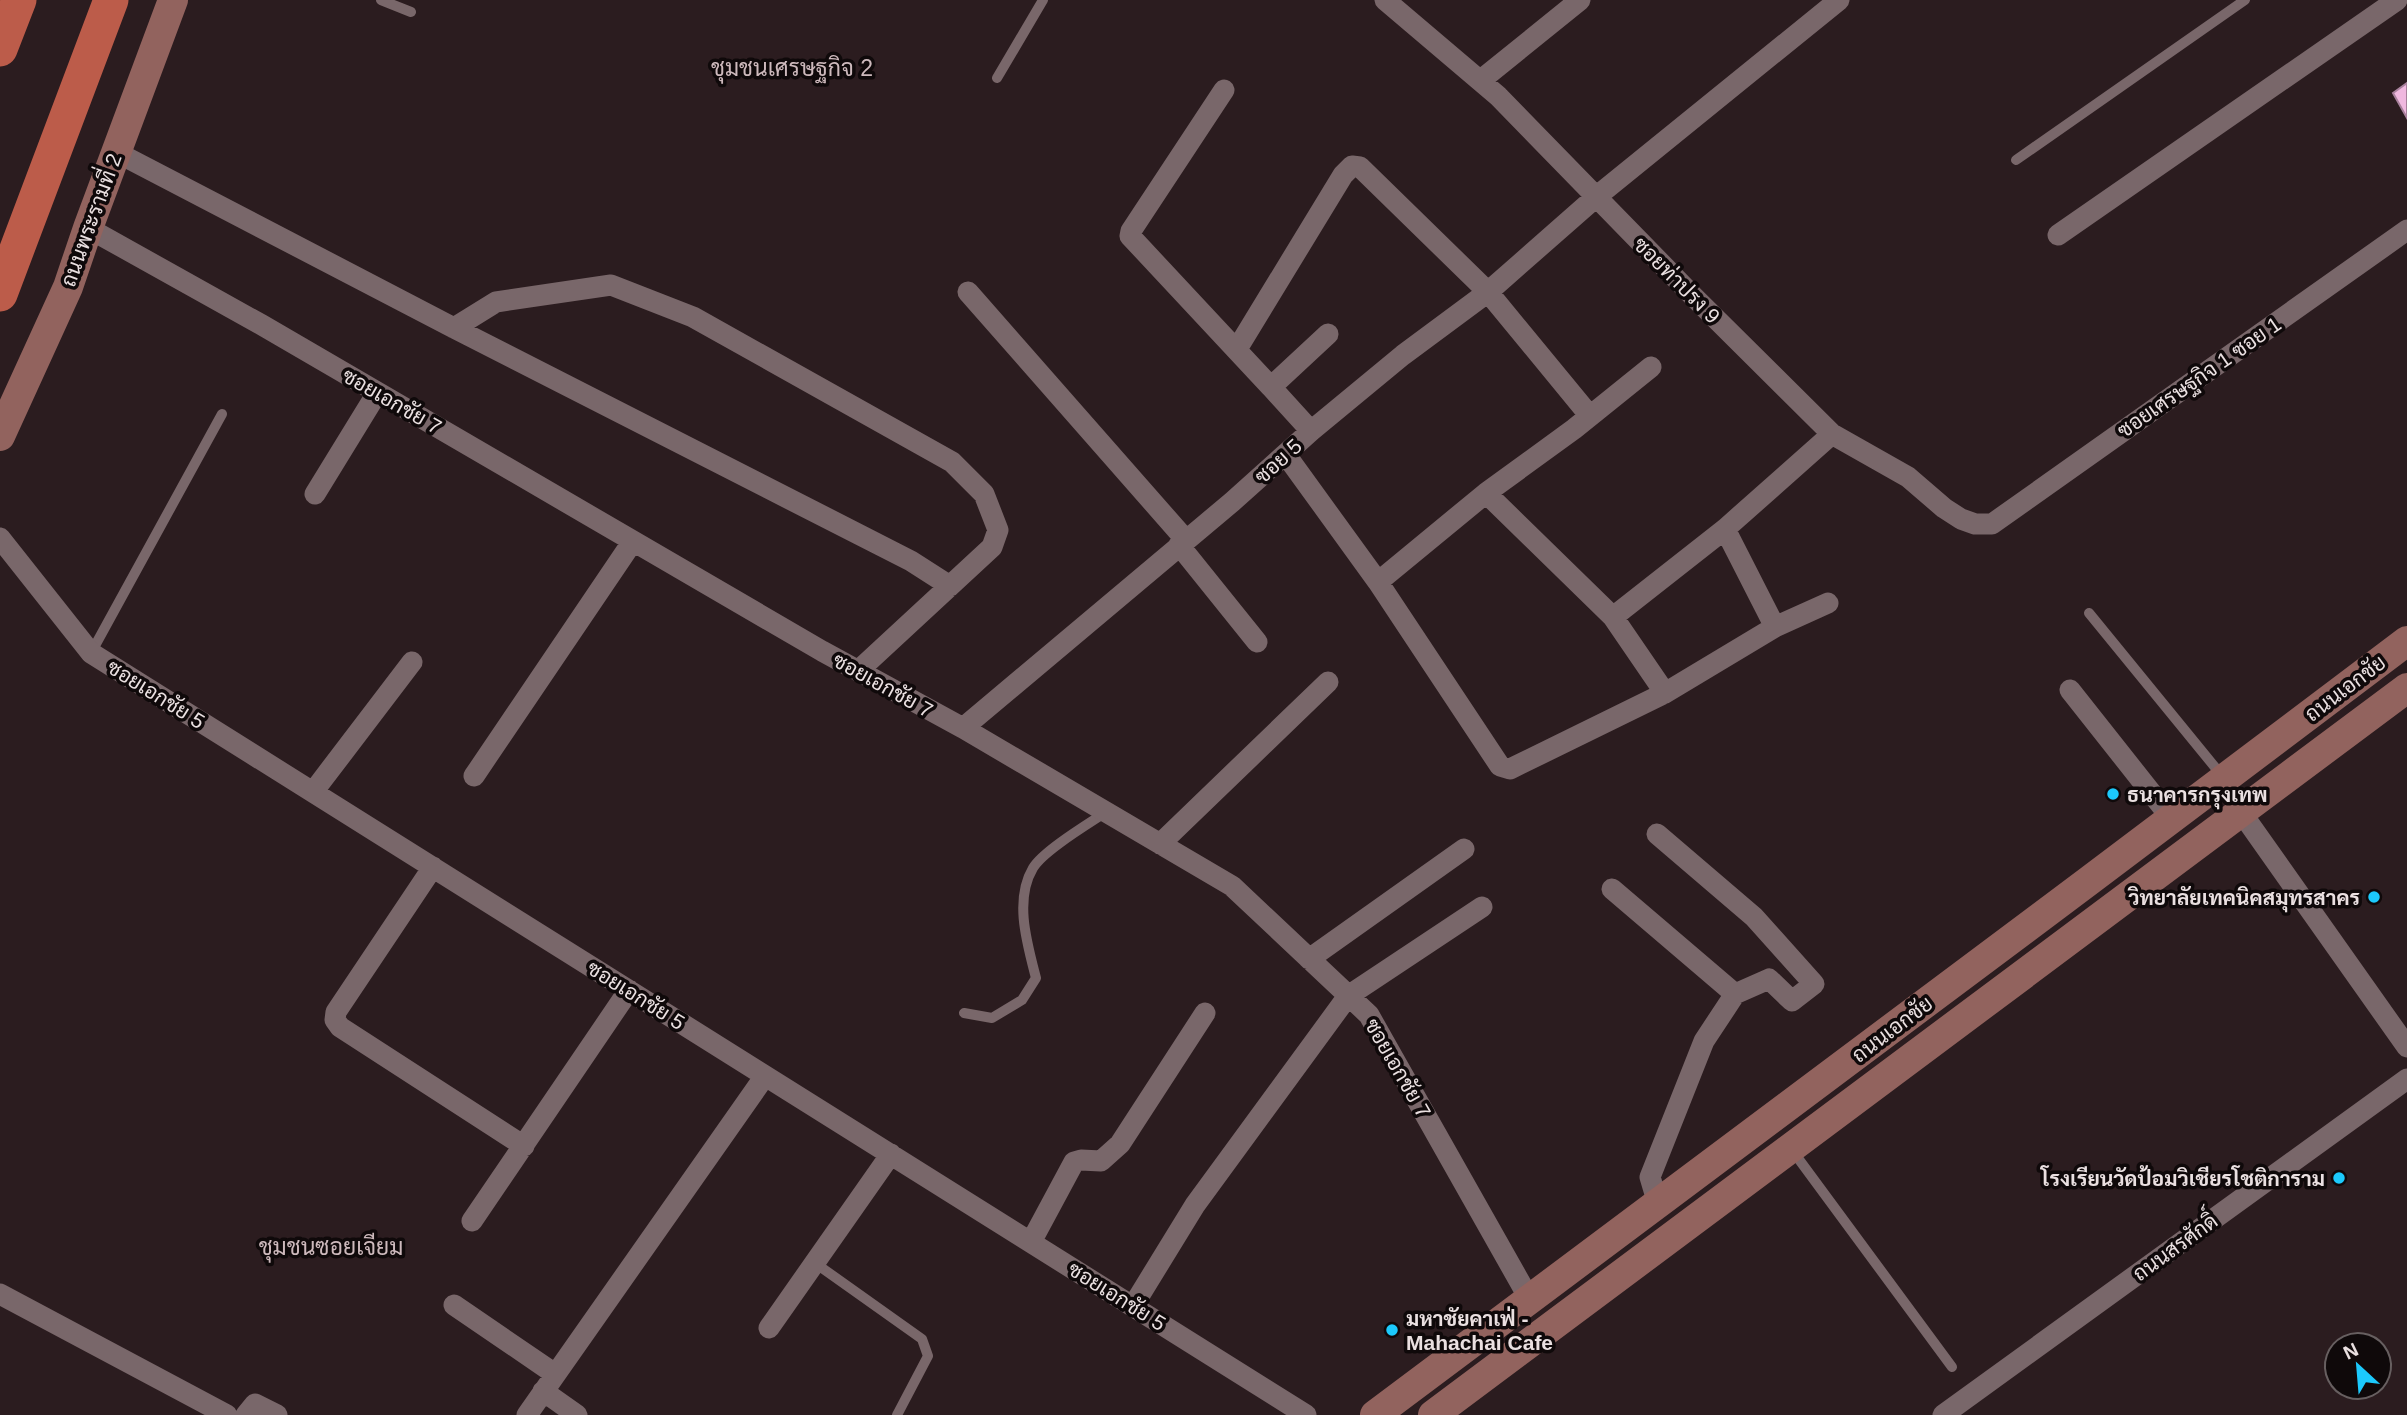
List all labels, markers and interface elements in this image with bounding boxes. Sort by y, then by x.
district label: ชุมชนเศรษฐกิจ 2 [711,54,873,84]
street label: ถนนพระรามที่ 2 [49,148,126,290]
street label: ซอยท่าปรง 9 [1629,232,1725,328]
street label: ซอยเศรษฐกิจ 1 ซอย 1 [2113,312,2286,444]
street label: ซอยเอกชัย 7 [338,363,446,439]
street label: ซอย 5 [1250,434,1306,488]
street label: ซอยเอกชัย 7 [829,648,937,722]
street label: ถนนเอกชัย [2300,650,2390,726]
street label: ซอยเอกชัย 5 [103,655,209,733]
place label: ธนาคารกรุงเทพ [2127,783,2268,810]
marker: ธนาคารกรุงเทพ [2105,786,2121,802]
place label: วิทยาลัยเทคนิคสมุทรสาคร [2127,886,2360,913]
marker: วิทยาลัยเทคนิคสมุทรสาคร [2366,889,2382,905]
street label: ซอยเอกชัย 5 [583,956,689,1034]
street label: ถนนเอกชัย [1847,991,1937,1067]
street label: ซอยเอกชัย 7 [1360,1014,1436,1122]
place label: โรงเรียนวัดป้อมวิเชียรโชติการาม [2039,1165,2325,1190]
marker: โรงเรียนวัดป้อมวิเชียรโชติการาม [2331,1170,2347,1186]
street label: ถนนสรศักดิ์ [2124,1202,2222,1285]
district label: ชุมชนซอยเจียม [259,1232,403,1263]
street label: ซอยเอกชัย 5 [1064,1257,1170,1335]
place label: มหาชัยคาเฟ่ - Mahachai Cafe [1406,1306,1553,1354]
marker: มหาชัยคาเฟ่ - Mahachai Cafe [1384,1322,1400,1338]
north arrow [2323,1331,2393,1401]
text: N [2340,1339,2362,1364]

